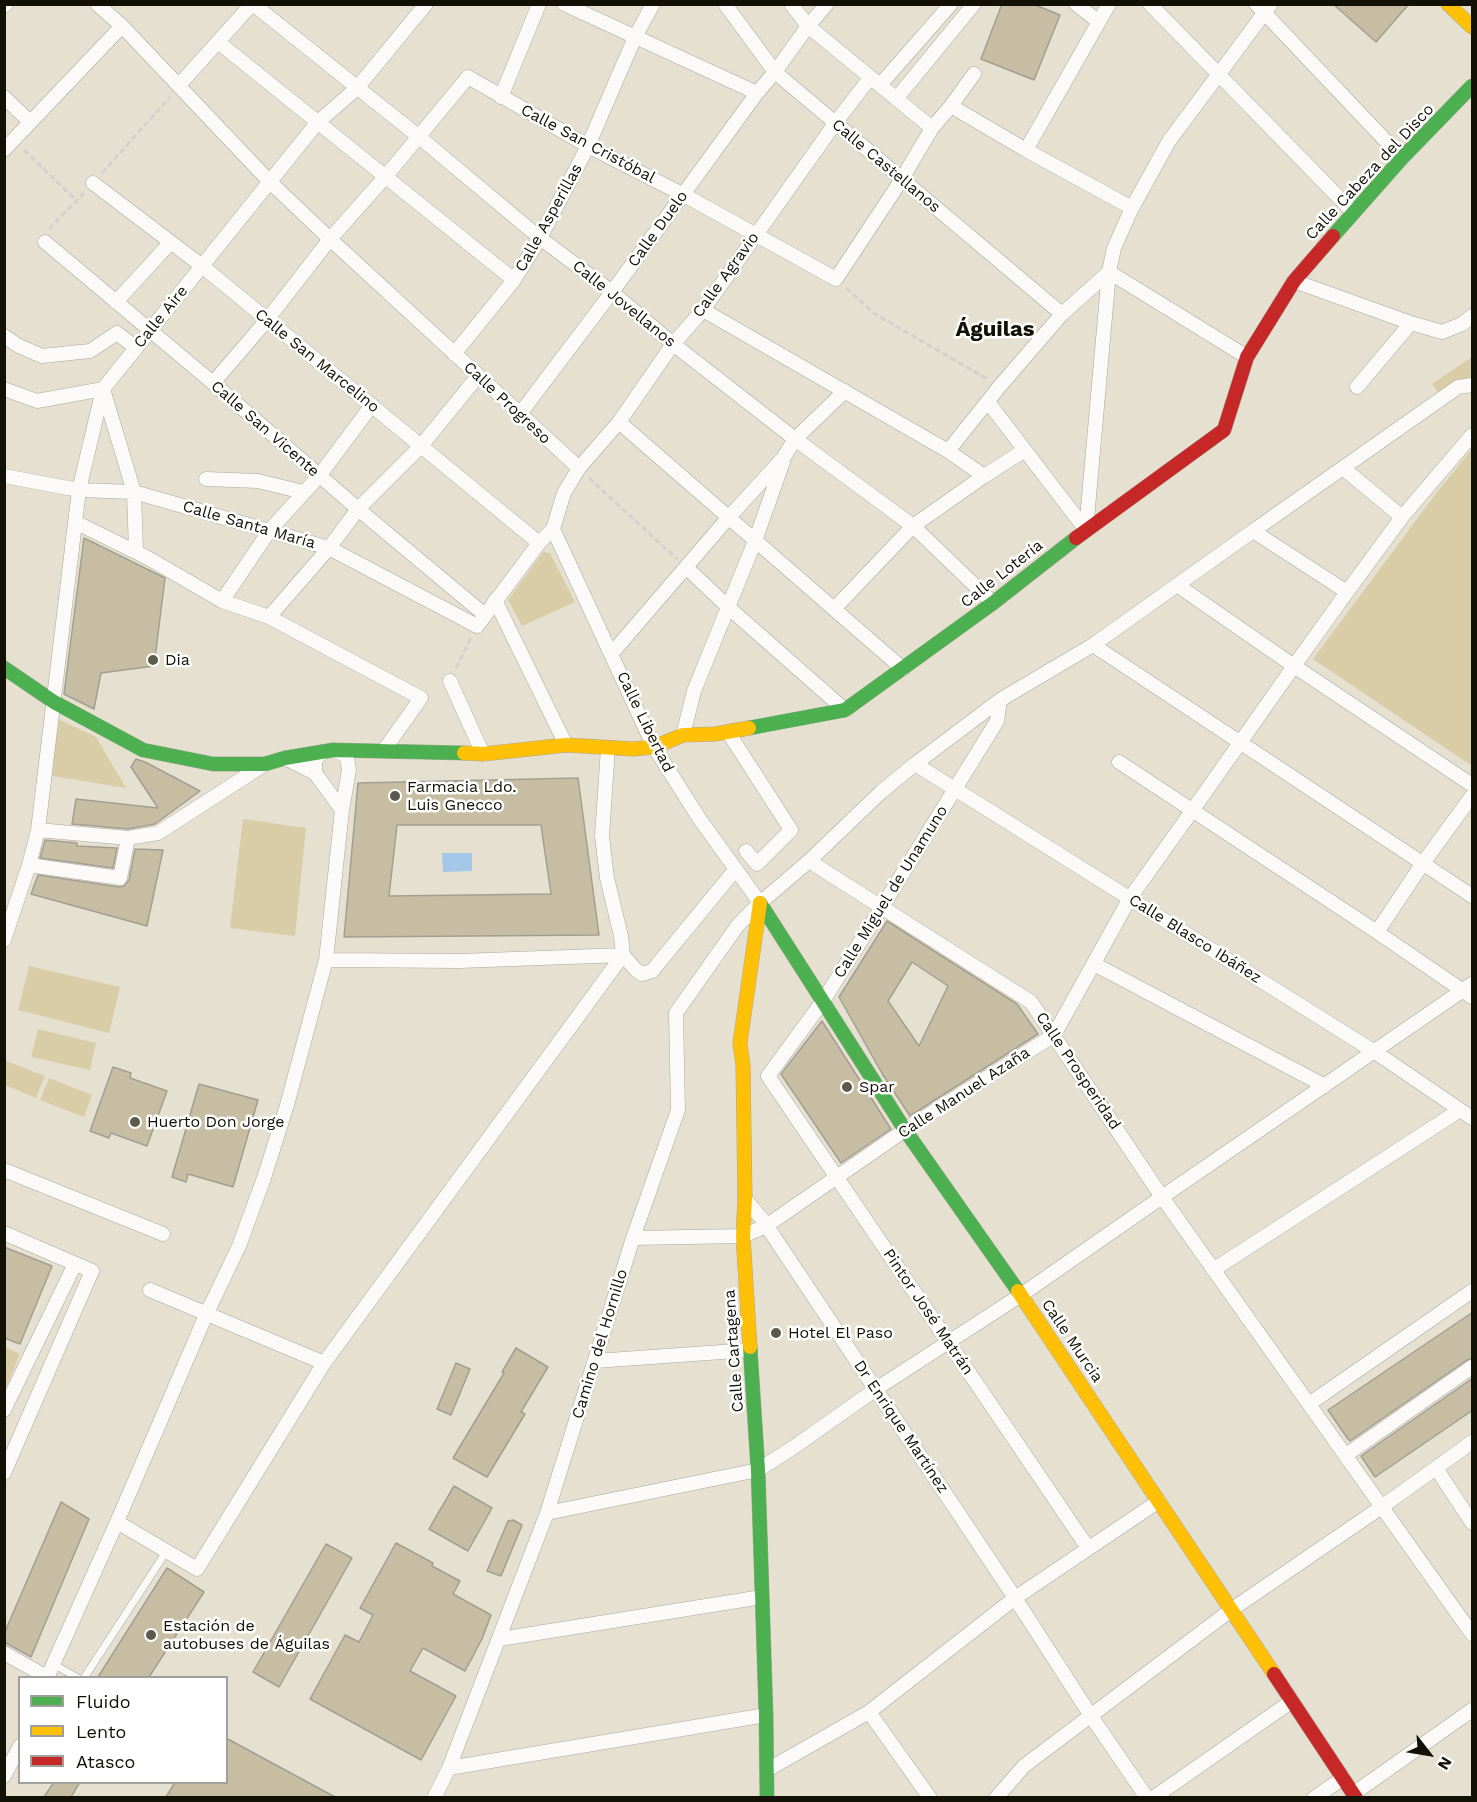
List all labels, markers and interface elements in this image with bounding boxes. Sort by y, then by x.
street label: Calle San Cristóbal [517,100,659,188]
street label: Calle Cabeza del Disco [1302,100,1438,244]
street label: Calle Castellanos [828,115,944,217]
street label: Calle Asperillas [511,161,587,275]
street label: Calle Duelo [624,187,692,271]
street label: Calle Agravio [689,229,763,321]
street label: Calle Jovellanos [568,256,680,352]
street label: Calle Aire [130,282,192,352]
street label: Calle San Marcelino [251,305,383,417]
district label: Águilas [955,317,1035,343]
street label: Calle Progreso [459,358,555,448]
street label: Calle San Vicente [207,377,323,481]
street label: Calle Santa María [180,497,318,553]
street label: Calle Lotería [957,536,1047,612]
place label: Dia [165,650,190,670]
marker: Dia [146,653,160,667]
street label: Calle Libertad [612,669,678,775]
place label: Farmacia Ldo. Luis Gnecco [407,777,516,815]
marker: Farmacia Ldo. Luis Gnecco [388,789,402,803]
street label: Calle Miguel de Unamuno [830,802,952,982]
street label: Calle Blasco Ibáñez [1125,890,1265,988]
street label: Calle Prosperidad [1032,1009,1124,1133]
street label: Calle Manuel Azaña [894,1043,1034,1143]
place label: Spar [859,1077,895,1097]
marker: Spar [840,1080,854,1094]
place label: Huerto Don Jorge [147,1112,284,1132]
marker: Huerto Don Jorge [128,1115,142,1129]
street label: Pintor José Matrán [879,1245,977,1379]
street label: Camino del Hornillo [568,1267,632,1421]
street label: Calle Cartagena [720,1289,748,1413]
street label: Calle Murcia [1037,1296,1107,1386]
place label: Hotel El Paso [788,1323,893,1343]
marker: Hotel El Paso [769,1326,783,1340]
street label: Dr Enrique Martínez [849,1357,953,1497]
place label: Estación de autobuses de Águilas [163,1616,330,1654]
marker: Estación de autobuses de Águilas [144,1628,158,1642]
legend [18,1676,228,1784]
text: Fluido [76,1691,130,1712]
text: Lento [76,1721,126,1742]
north arrow [1399,1724,1459,1784]
text: Atasco [76,1751,135,1772]
text: N [1434,1754,1456,1773]

